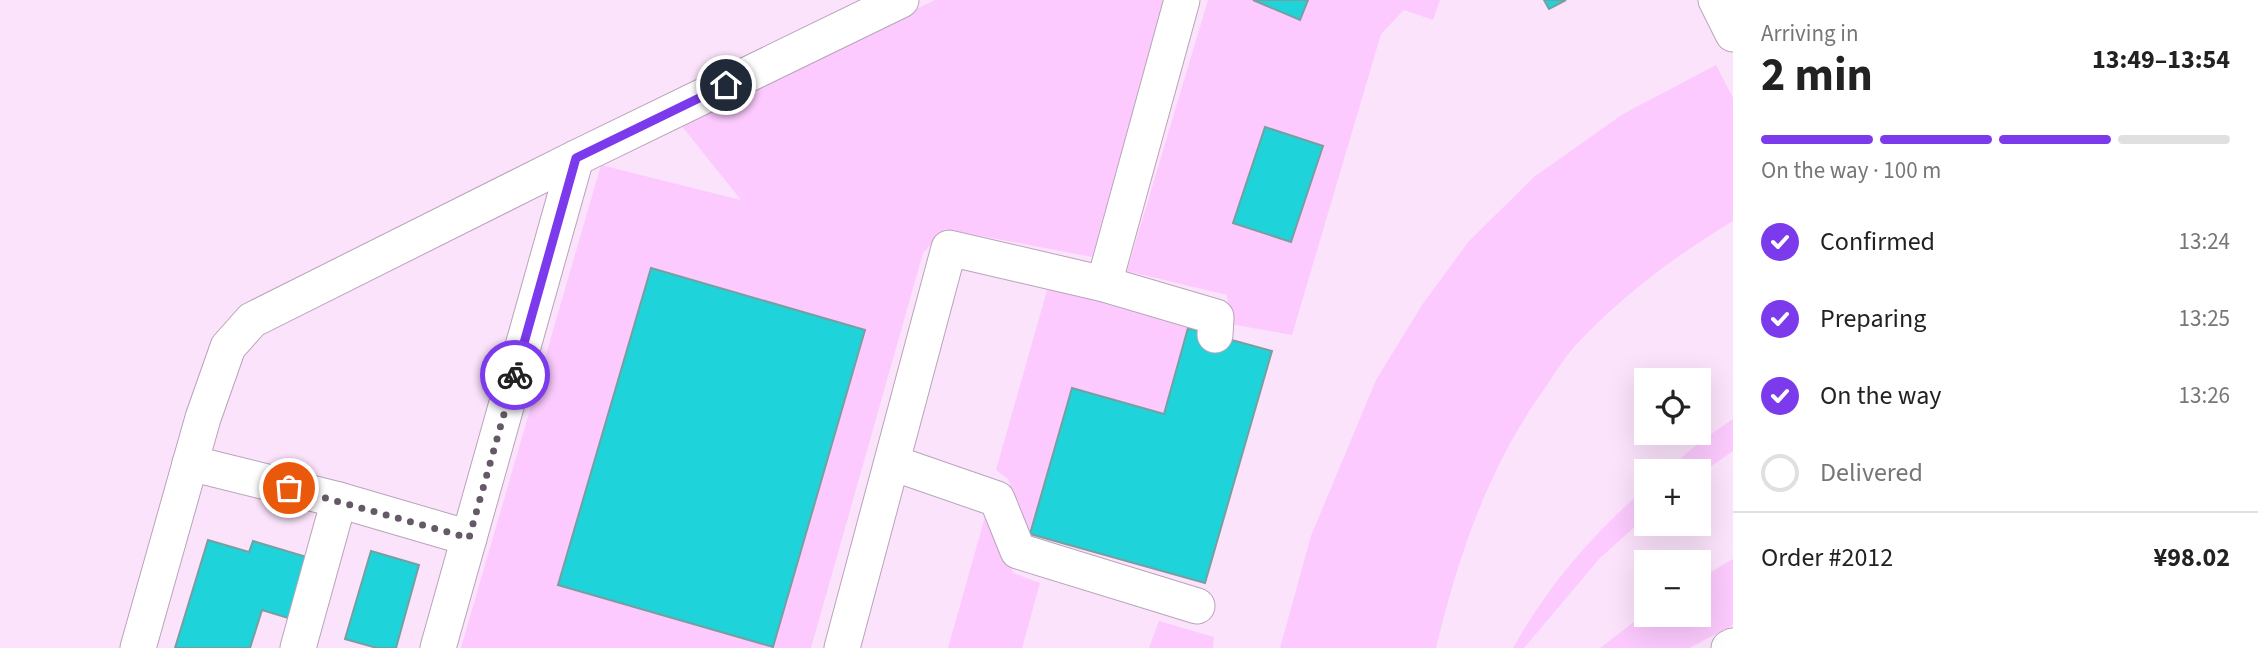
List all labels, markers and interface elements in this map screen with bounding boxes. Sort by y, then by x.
text: Arriving in [1761,17,1859,50]
text: 13:49–13:54 [2092,41,2230,78]
text: 2 min [1761,43,1873,108]
pin [696,55,756,115]
icon: home [707,66,745,104]
text: On the way · 100 m [1761,154,1941,187]
icon: check [1761,223,1799,261]
text: Confirmed [1820,223,1935,260]
text: 13:24 [2179,225,2230,258]
icon: check [1761,300,1799,338]
text: Preparing [1820,300,1926,337]
text: 13:25 [2179,302,2230,335]
courier [480,340,550,410]
icon: bike [496,356,534,394]
map controls [1634,368,1711,627]
button: locate [1634,368,1711,445]
icon: check [1761,377,1799,415]
text: On the way [1820,377,1941,414]
text: 13:26 [2179,379,2230,412]
text: Delivered [1820,454,1923,491]
pin [259,458,319,518]
button: + [1634,459,1711,536]
icon: bag [270,469,308,507]
text: Order #2012 [1761,539,1893,576]
text: ¥98.02 [2154,539,2230,576]
button: − [1634,550,1711,627]

